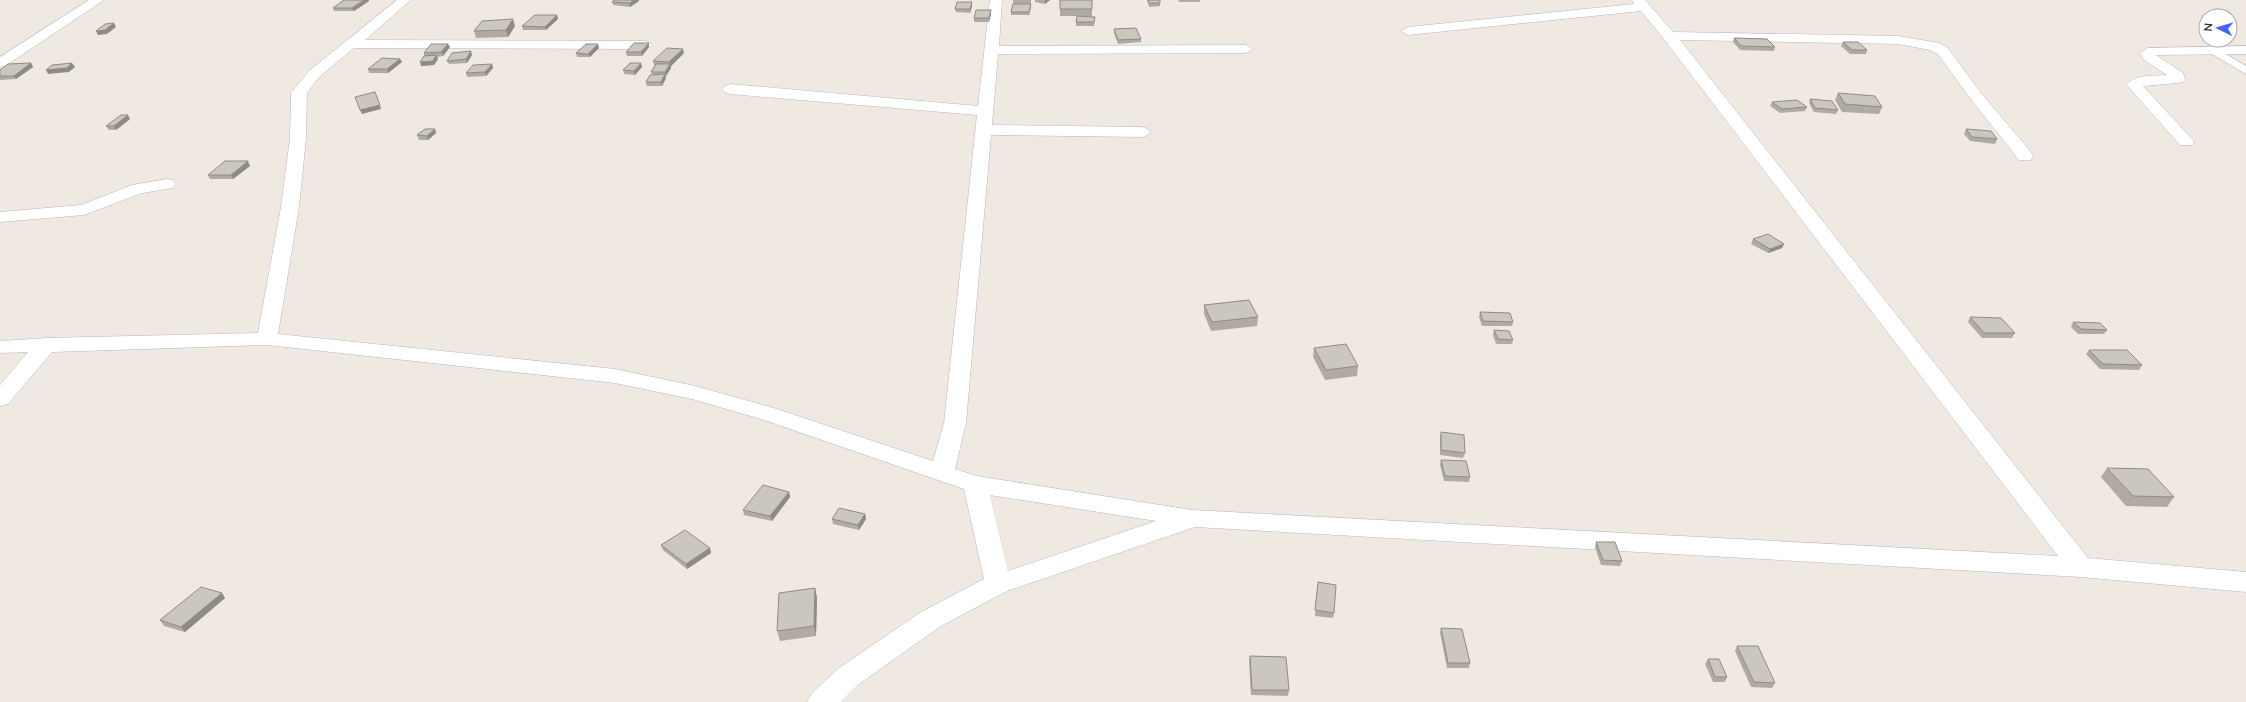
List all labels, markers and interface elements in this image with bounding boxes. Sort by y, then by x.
north arrow [2198,8,2238,48]
text: N [2201,22,2214,32]

